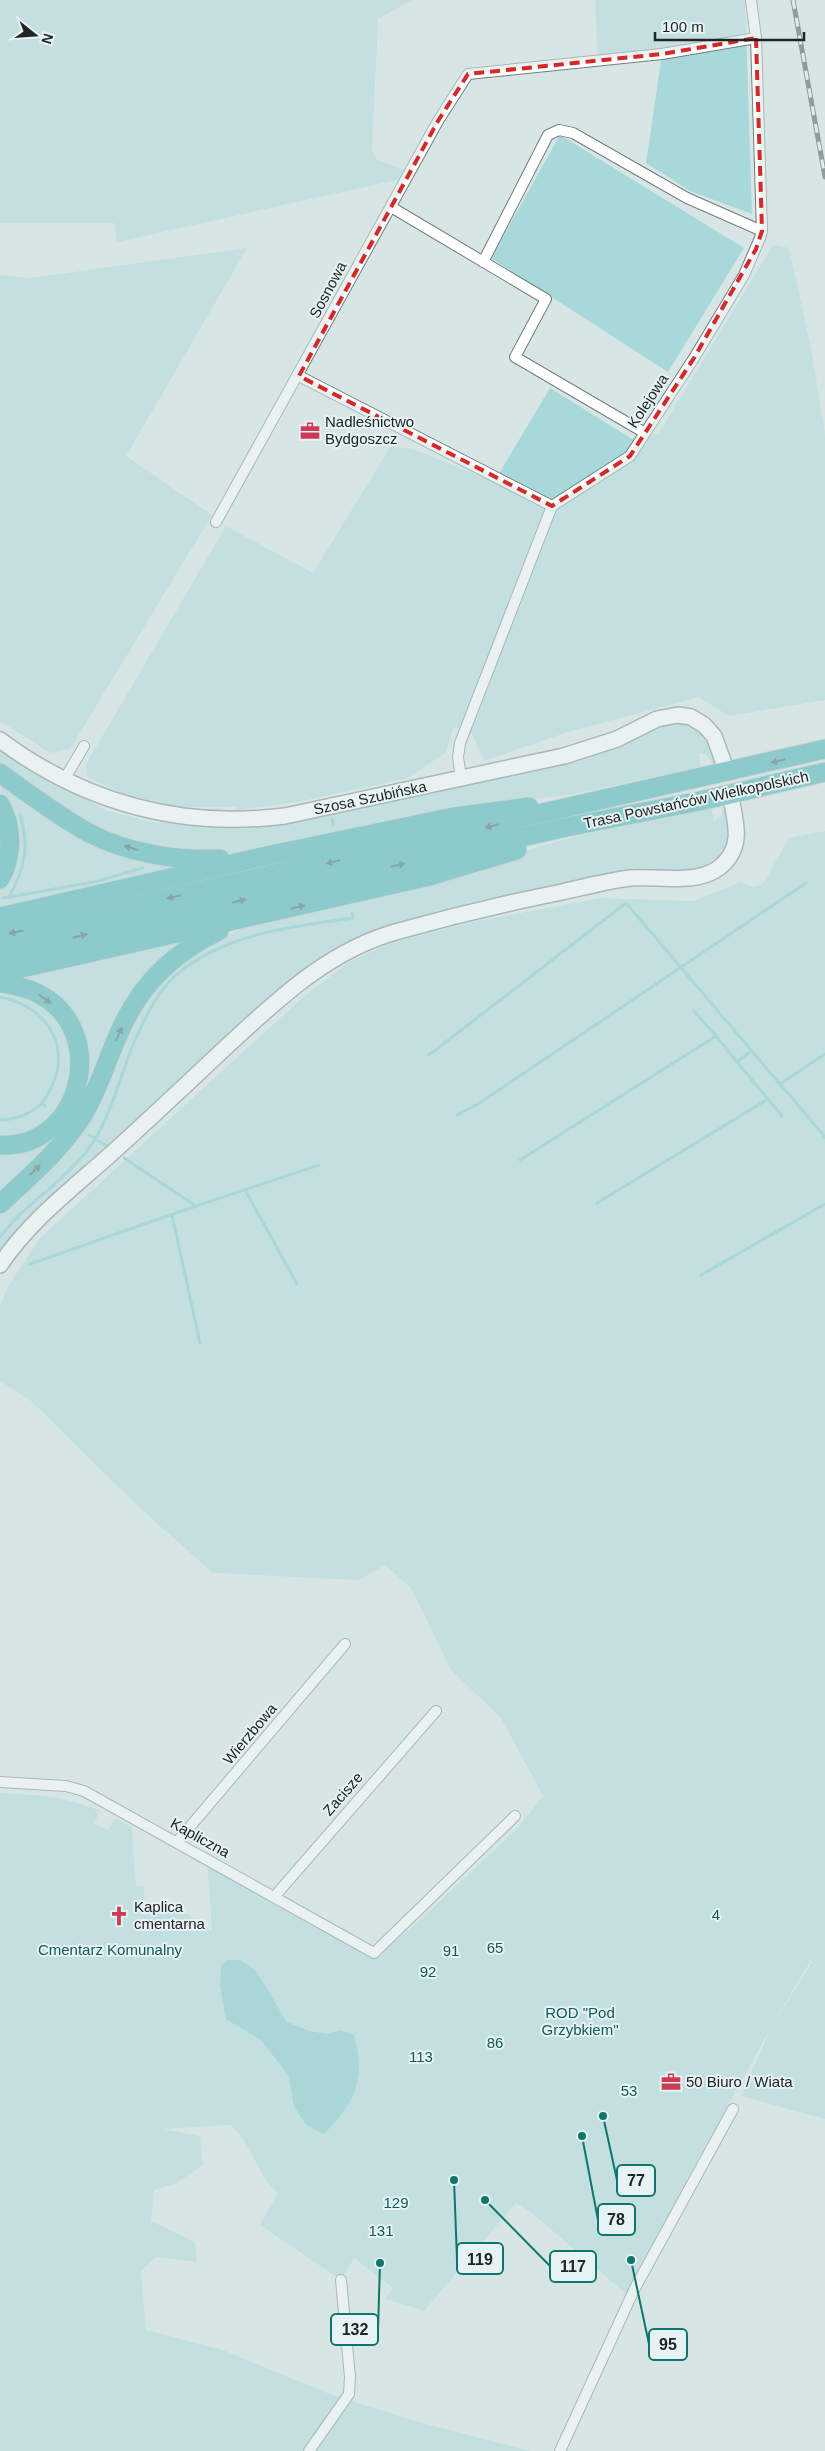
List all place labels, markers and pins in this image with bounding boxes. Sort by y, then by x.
place label: Nadleśnictwo Bydgoszcz [325,413,414,447]
office icon: Nadleśnictwo Bydgoszcz [299,420,321,442]
place label: Kaplica cmentarna [134,1898,206,1932]
church icon: Kaplica cmentarna [108,1905,130,1927]
office icon: 50 Biuro / Wiata [660,2071,682,2093]
place label: 50 Biuro / Wiata [686,2073,793,2090]
callout: 77 [617,2165,655,2196]
callout: 78 [598,2204,635,2235]
callout: 119 [457,2243,503,2274]
callout: 117 [550,2251,596,2282]
callout: 132 [331,2314,378,2345]
callout: 95 [649,2329,687,2360]

